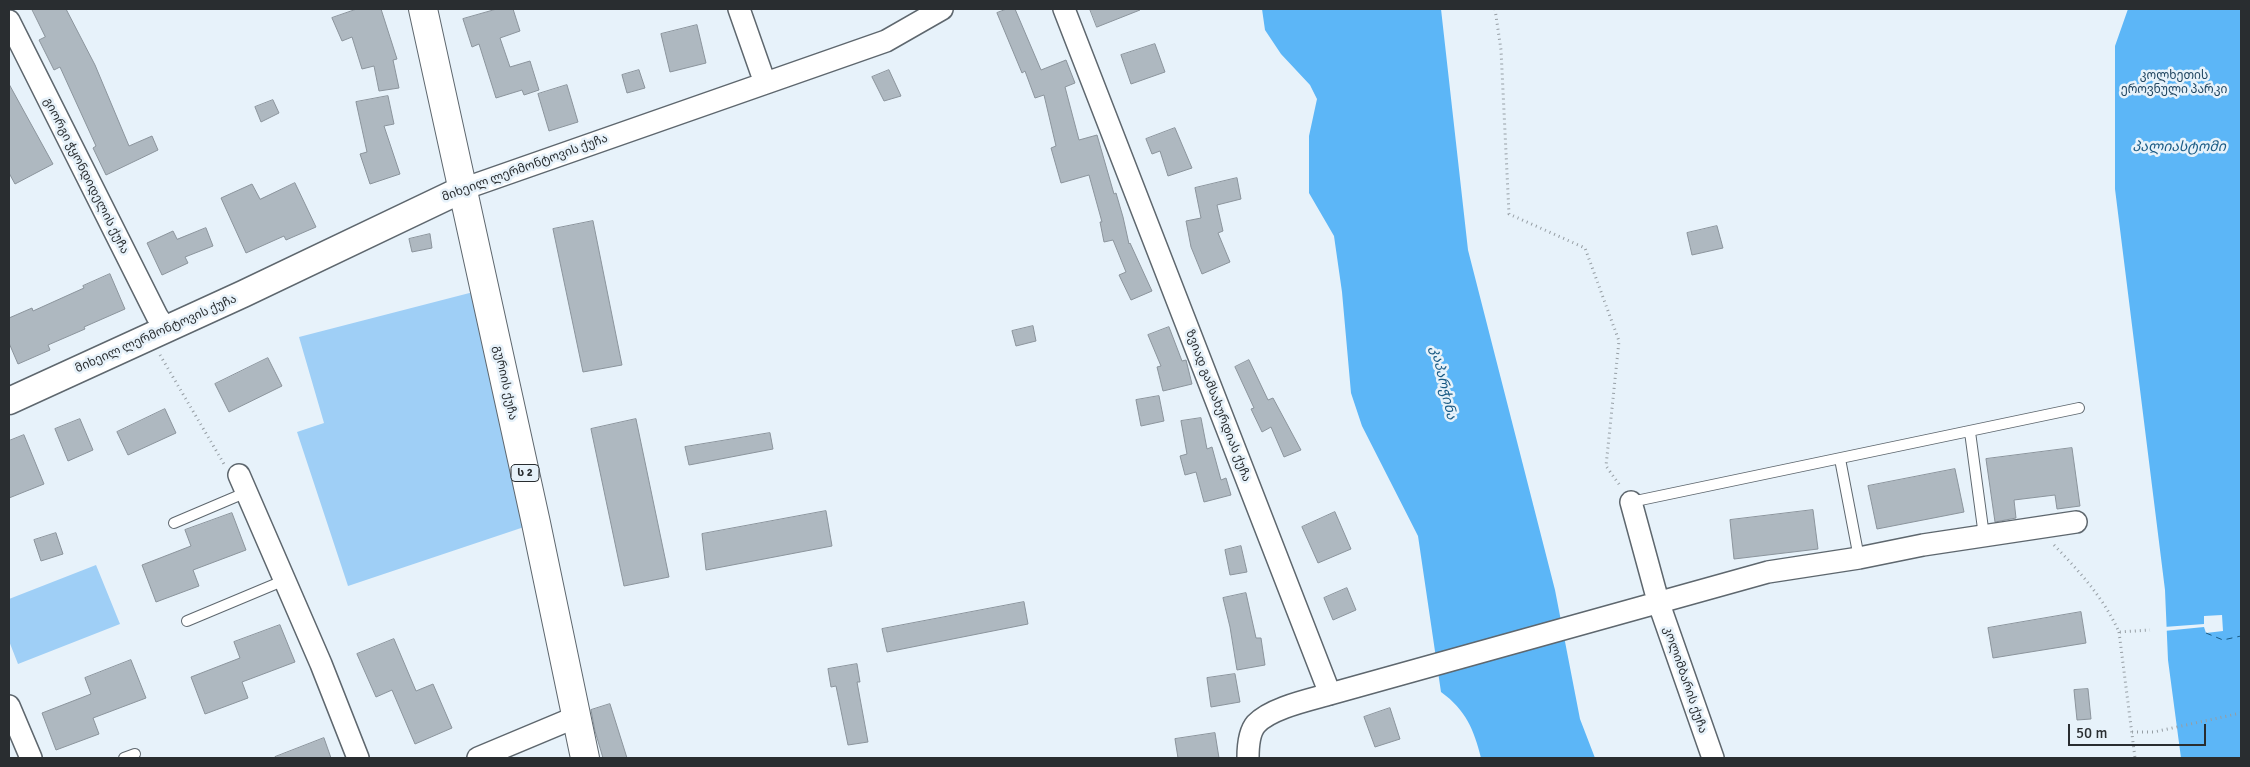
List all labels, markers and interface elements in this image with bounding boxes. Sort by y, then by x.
park label: კოლხეთის ეროვნული პარკი [2121,69,2227,97]
street label: გიორგი ჭყონდიდელის ქუჩა [40,96,132,256]
street label: მიხეილ ლერმონტოვის ქუჩა [440,131,610,205]
water label: პალიასტომი [2132,139,2226,155]
street label: მიხეილ ლერმონტოვის ქუჩა [73,292,239,376]
street label: ზვიად გამსახურდიას ქუჩა [1182,328,1254,484]
street label: გურიის ქუჩა [490,344,520,422]
water label: კაპარჭინა [1426,345,1460,421]
road number: ს 2 [511,464,539,482]
street label: კოლიმბარის ქუჩა [1660,625,1710,735]
scale bar [2070,714,2208,746]
text: 50 m [2076,724,2107,742]

